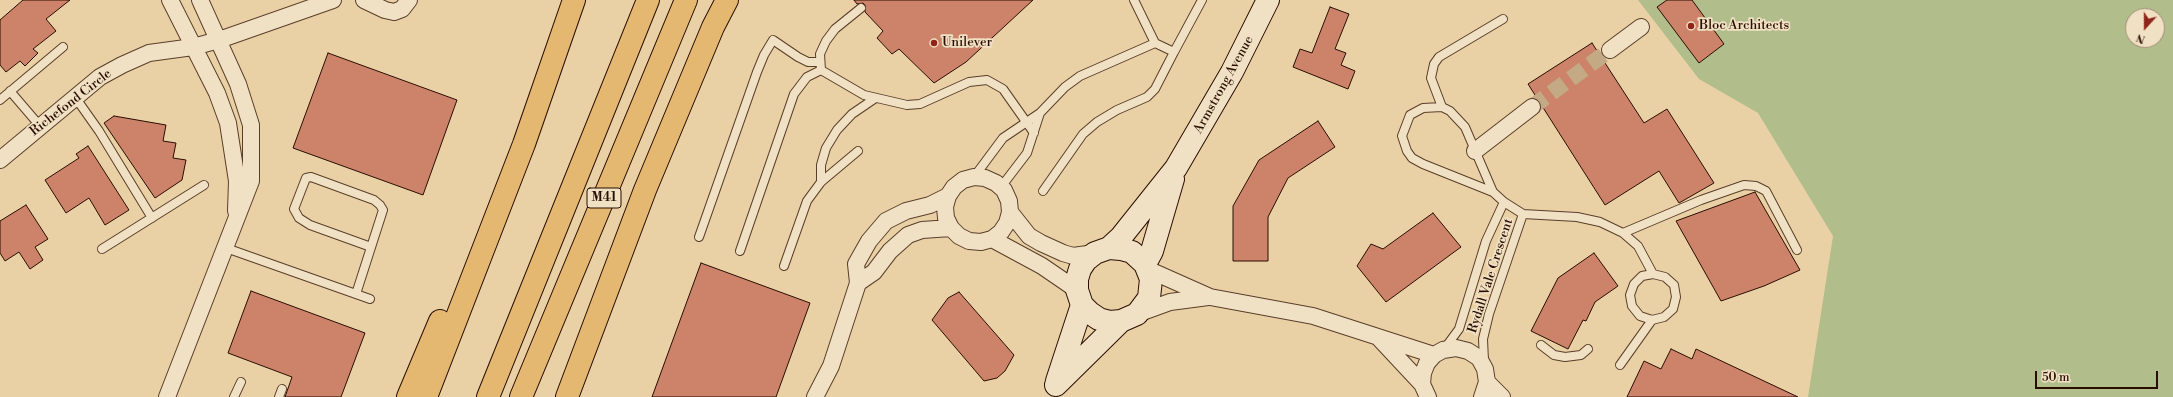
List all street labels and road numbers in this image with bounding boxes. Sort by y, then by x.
street label: Armstrong Avenue [1191,33,1257,137]
street label: Richefond Circle [27,66,115,140]
road number: M41 [587,188,621,208]
street label: Rydall Vale Crescent [1465,217,1517,335]

